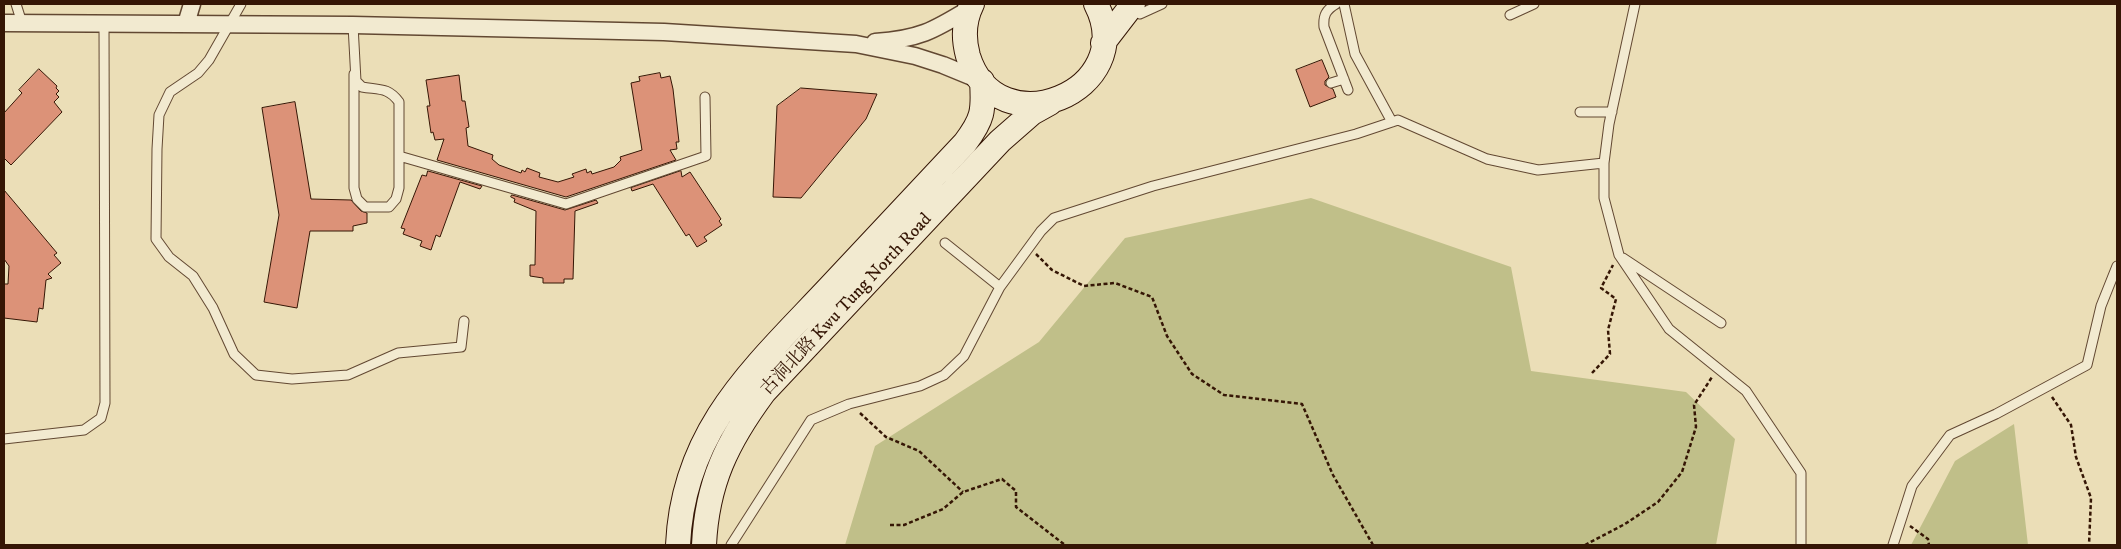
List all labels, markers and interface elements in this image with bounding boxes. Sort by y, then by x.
street label: 古洞北路 Kwu Tung North Road [757,209,937,401]

